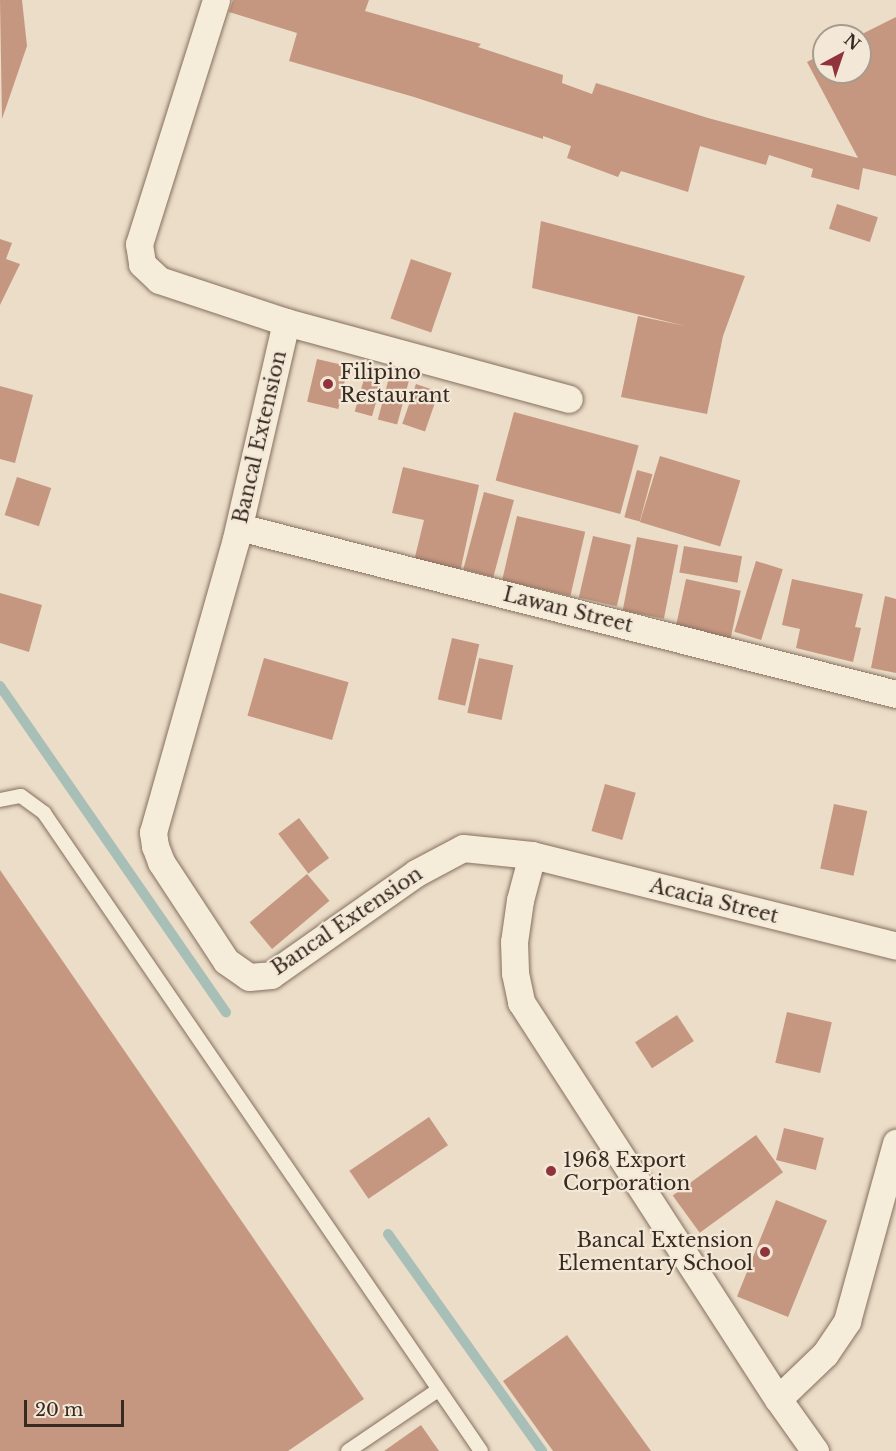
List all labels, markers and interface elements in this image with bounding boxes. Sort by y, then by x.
north arrow [812,24,872,84]
text: N [840,29,864,54]
street label: Bancal Extension [228,348,292,526]
place label: Filipino Restaurant [340,360,450,407]
marker: Filipino Restaurant [321,377,335,391]
street label: Lawan Street [501,582,635,638]
street label: Bancal Extension [267,862,427,980]
street label: Acacia Street [647,873,781,929]
place label: 1968 Export Corporation [563,1148,690,1195]
marker: 1968 Export Corporation [544,1164,558,1178]
place label: Bancal Extension Elementary School [557,1228,753,1275]
marker: Bancal Extension Elementary School [758,1245,772,1259]
scale bar [27,1388,128,1426]
text: 20 m [35,1399,83,1421]

